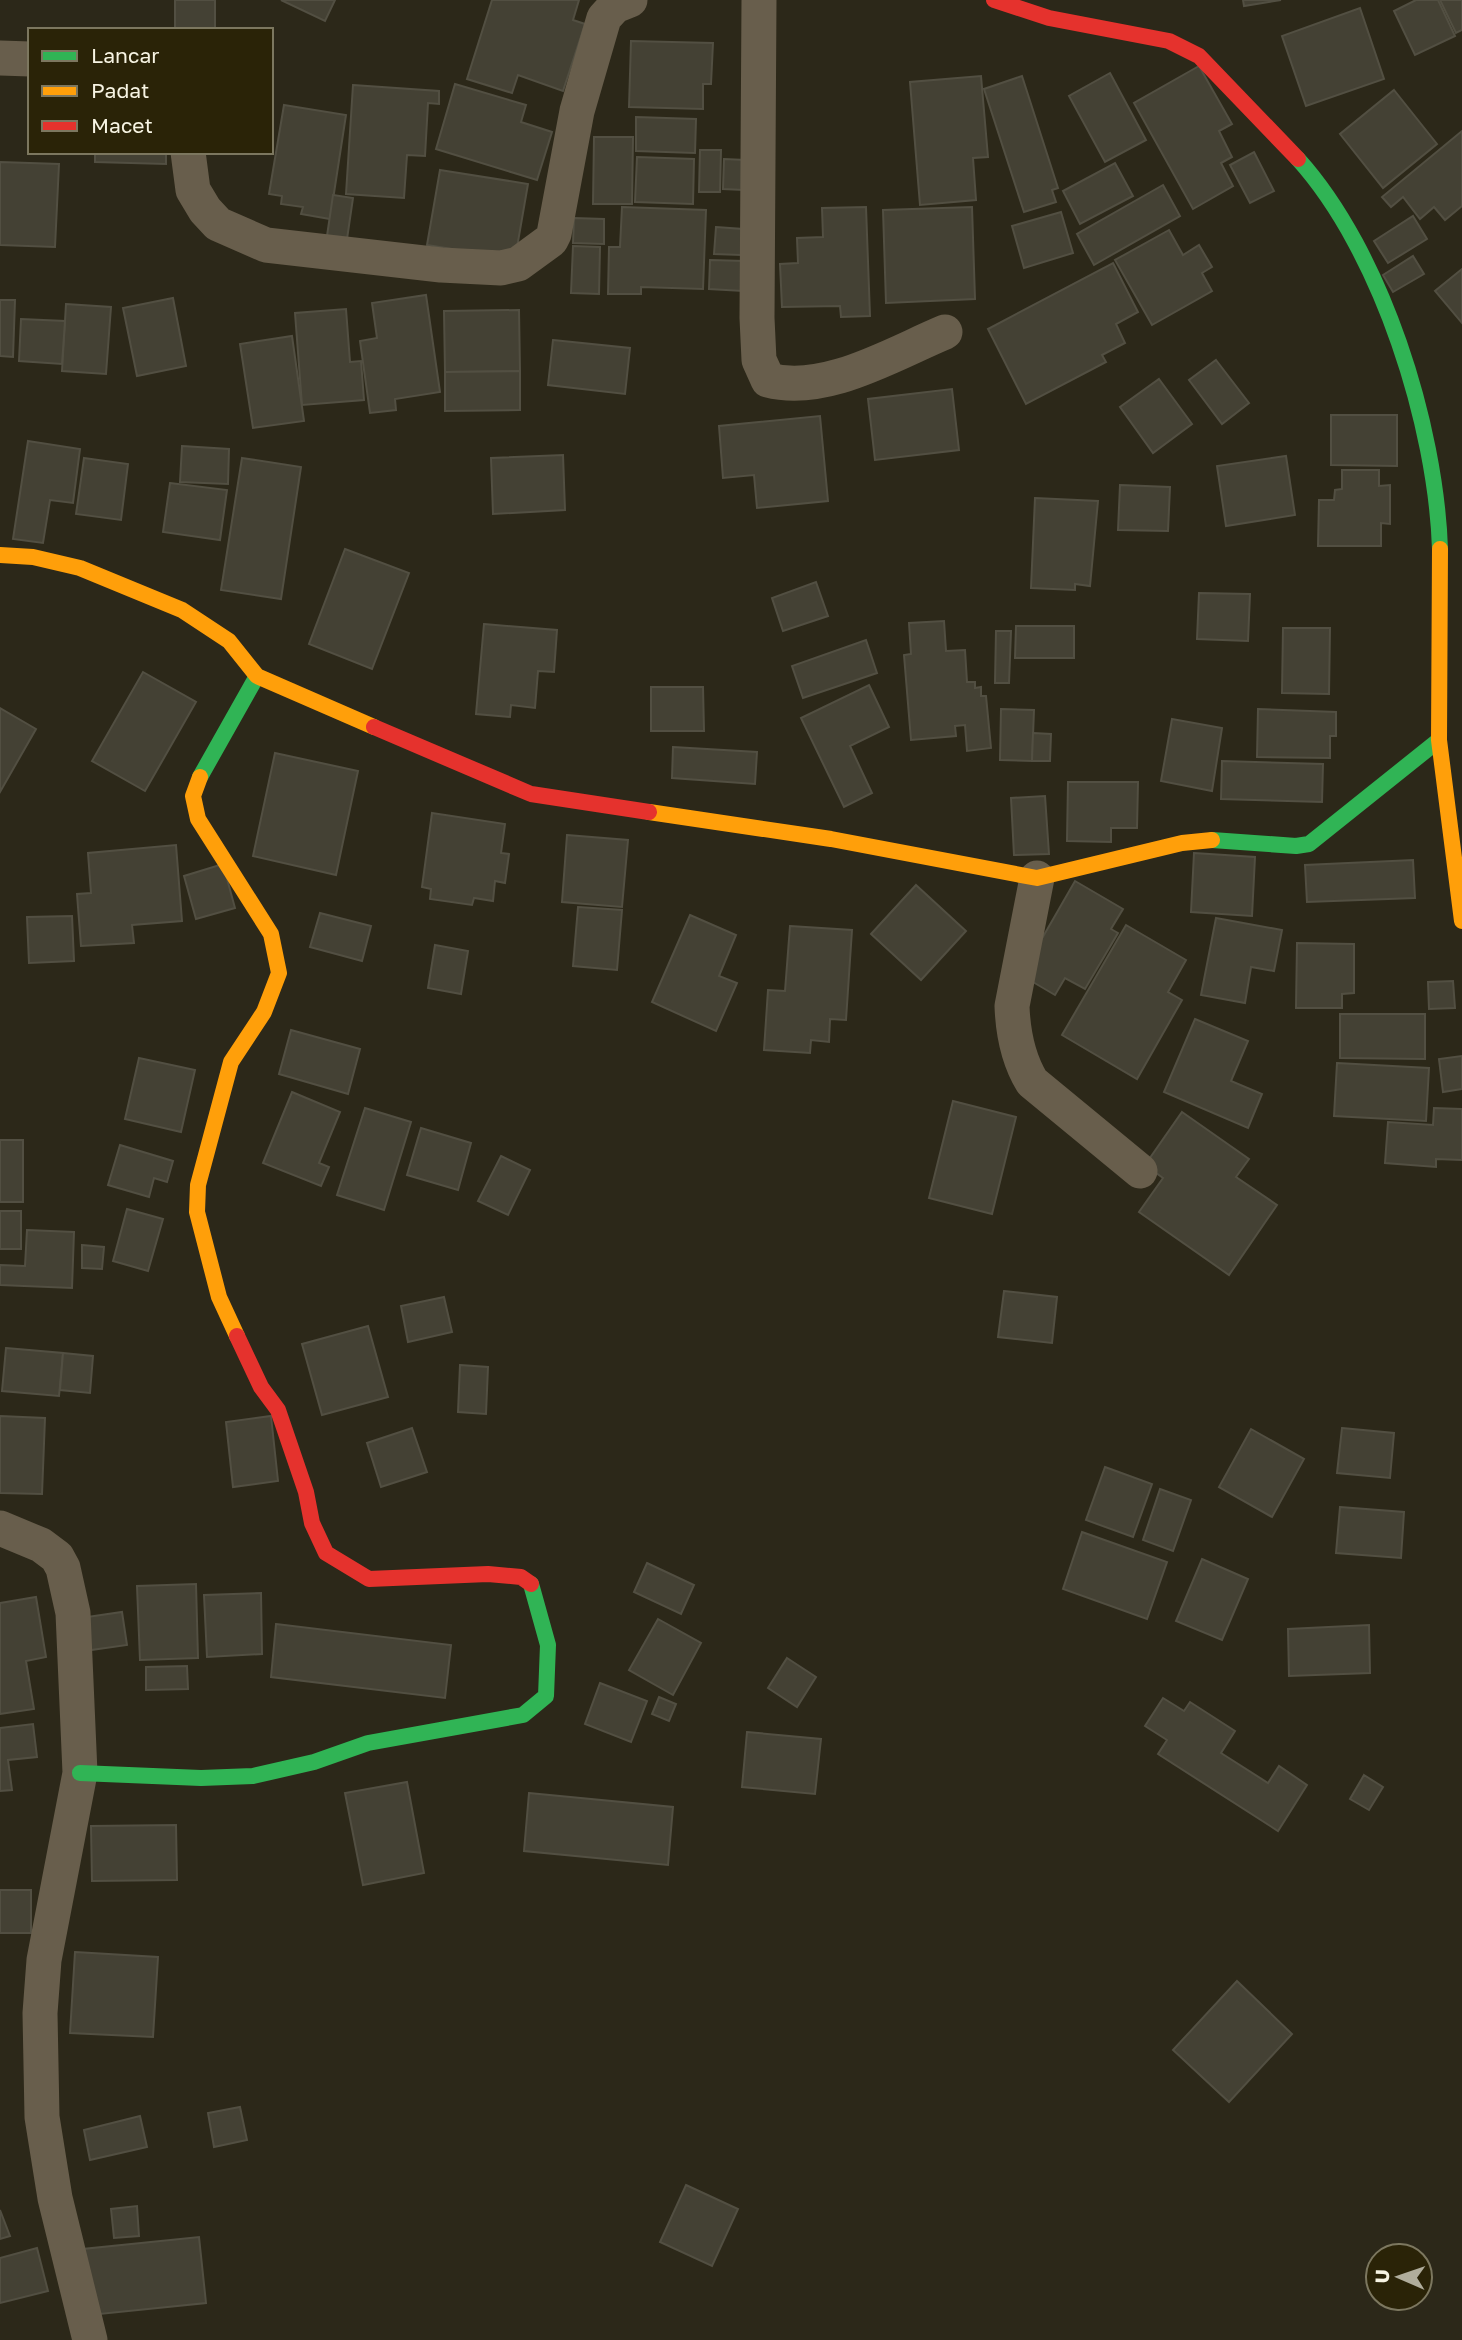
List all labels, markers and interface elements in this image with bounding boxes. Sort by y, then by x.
legend [28,28,273,154]
text: Lancar [91,42,159,68]
text: Padat [91,77,149,103]
text: Macet [91,112,153,138]
north arrow [1364,2242,1434,2312]
text: U [1370,2269,1393,2284]

